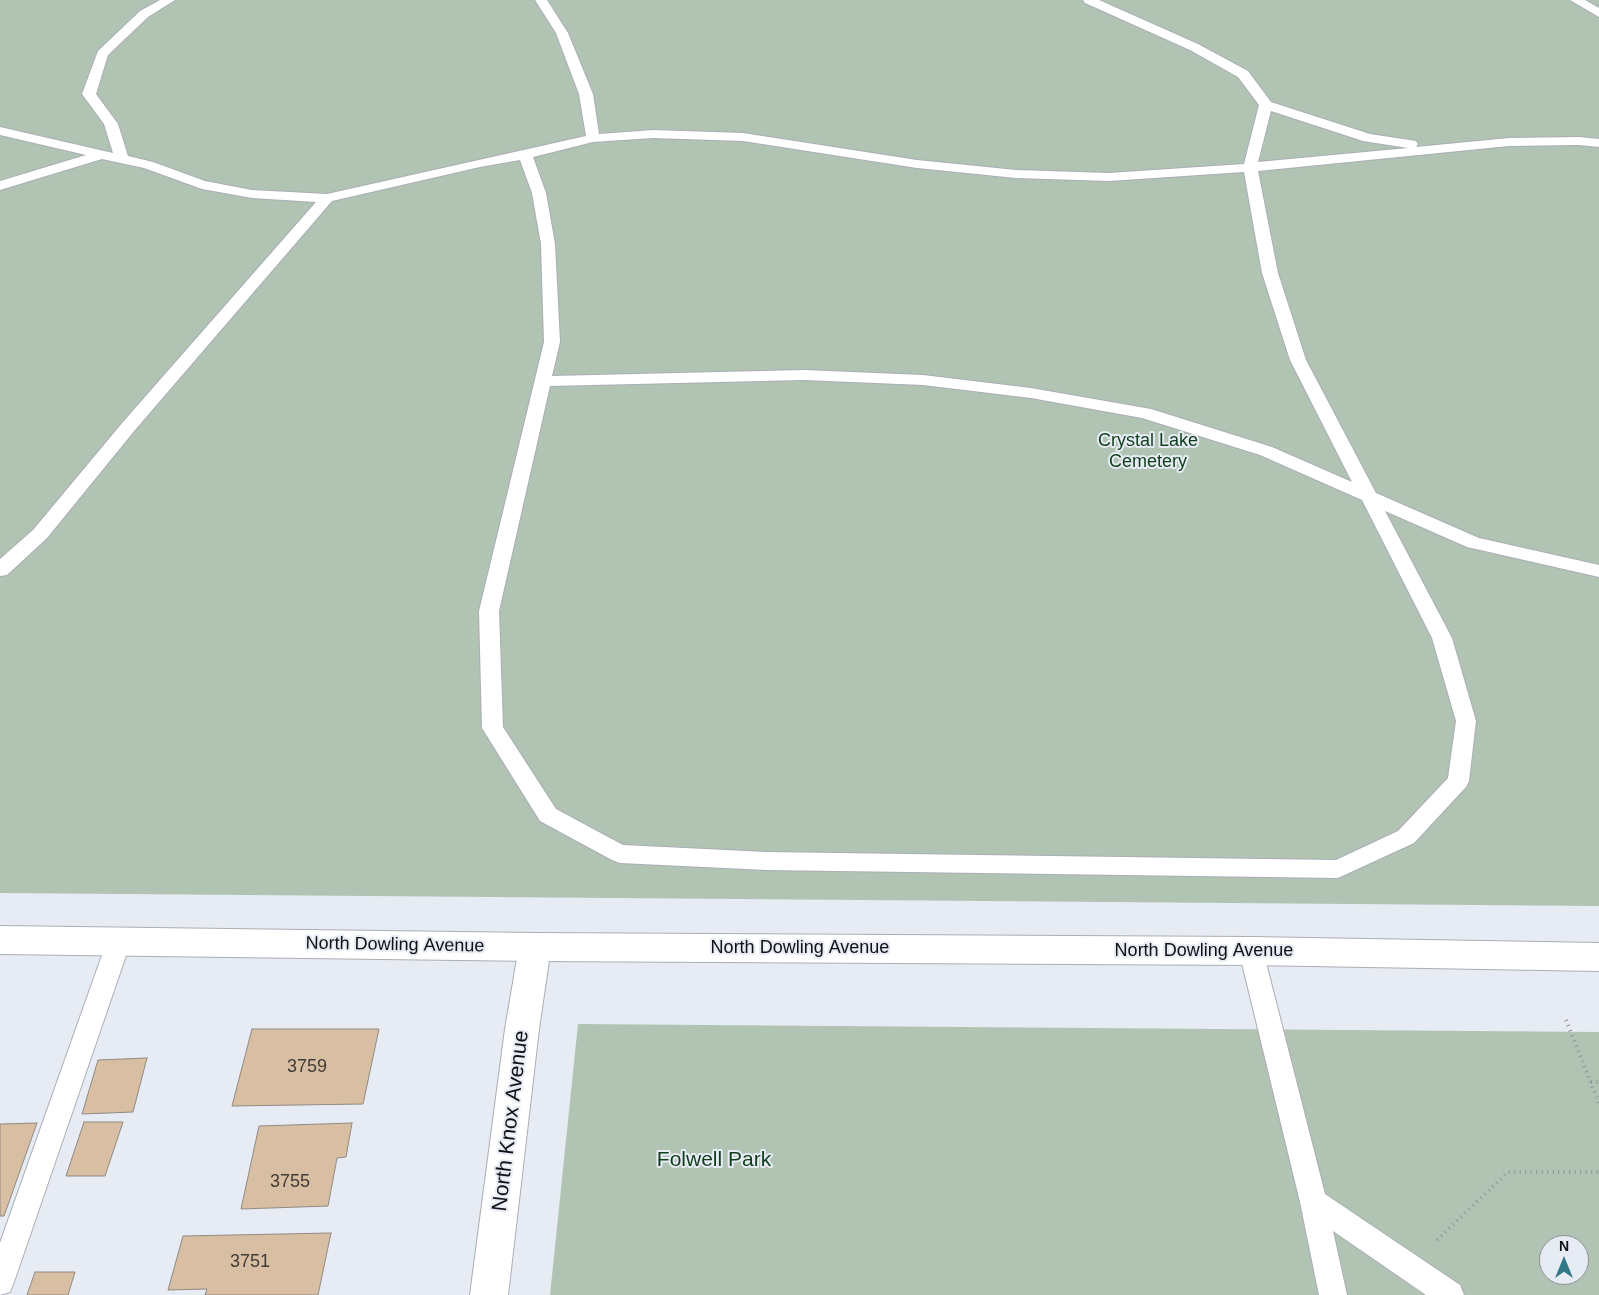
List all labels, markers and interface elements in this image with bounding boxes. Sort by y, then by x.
park label: Crystal Lake Cemetery [1098,430,1198,472]
street label: North Dowling Avenue [305,933,485,957]
street label: North Dowling Avenue [711,937,889,959]
street label: North Dowling Avenue [1115,940,1293,962]
street label: North Knox Avenue [487,1029,535,1213]
house number: 3759 [287,1056,327,1078]
park label: Folwell Park [657,1147,771,1173]
house number: 3755 [270,1171,310,1193]
north arrow [1539,1235,1589,1285]
text: N [1559,1238,1569,1254]
house number: 3751 [230,1251,270,1273]

